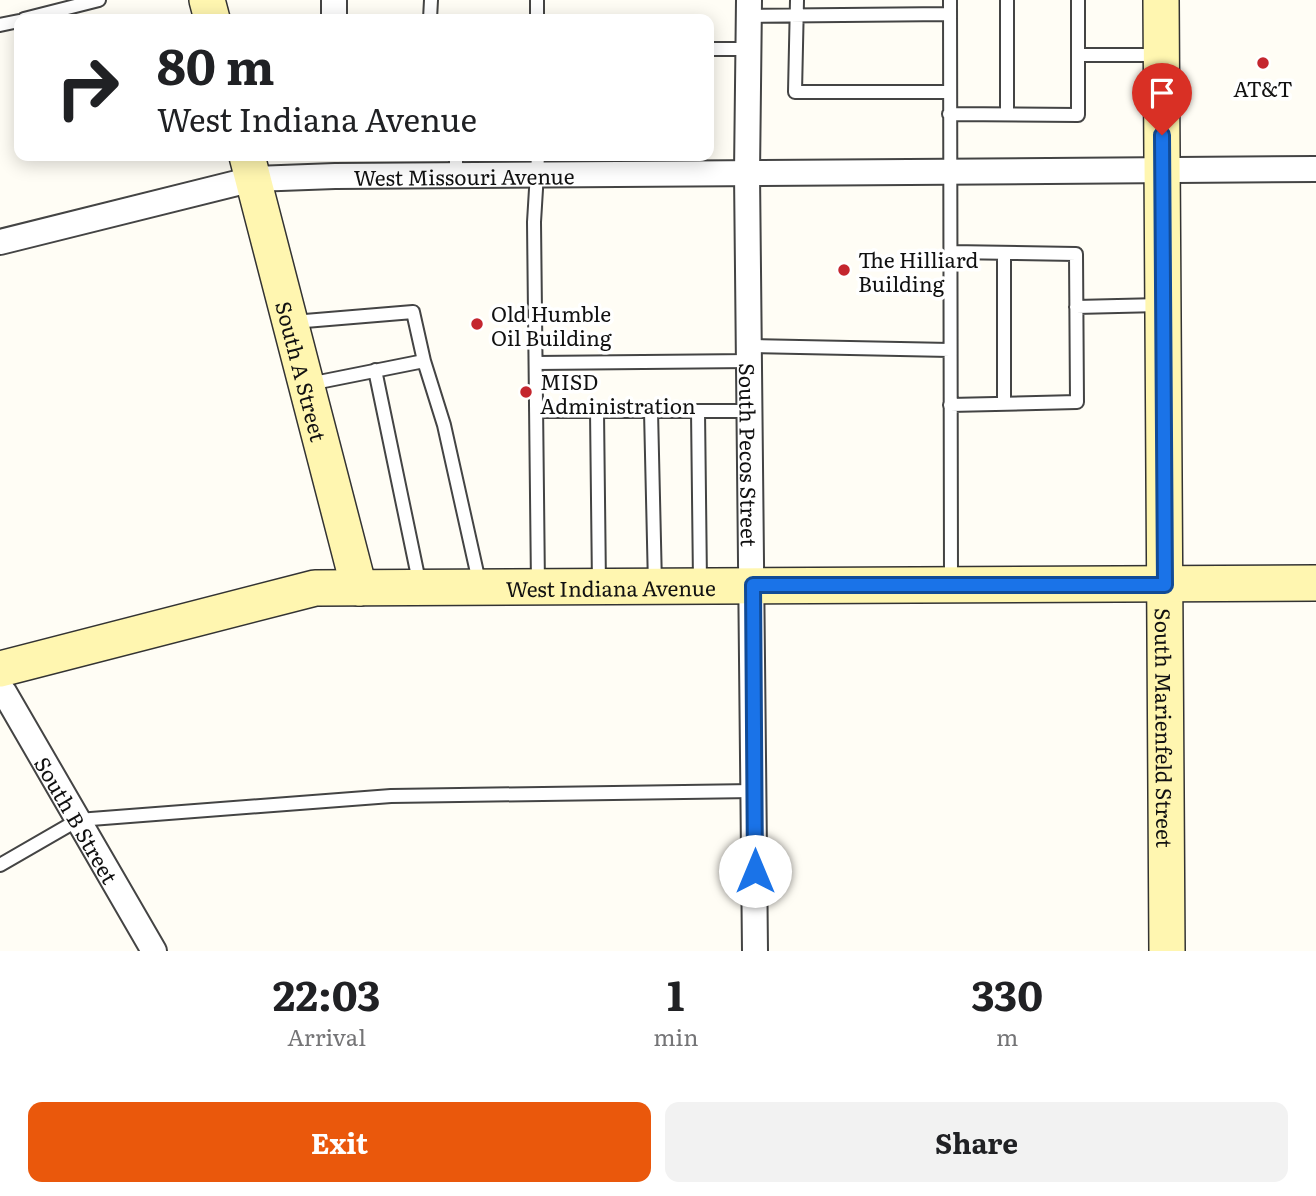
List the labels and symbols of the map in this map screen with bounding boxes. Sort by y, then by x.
marker: AT&T [1255,55,1271,71]
pin [1132,63,1192,135]
place label: AT&T [1233,72,1293,103]
street label: West Missouri Avenue [354,159,575,191]
place label: The Hilliard Building [858,243,978,298]
marker: The Hilliard Building [836,262,852,278]
street label: South A Street [270,297,336,445]
place label: Old Humble Oil Building [491,297,612,352]
marker: Old Humble Oil Building [469,316,485,332]
street label: South Pecos Street [733,363,766,548]
place label: MISD Administration [540,365,696,420]
marker: MISD Administration [518,384,534,400]
street label: West Indiana Avenue [506,570,716,603]
street label: South Marienfeld Street [1149,608,1182,849]
street label: South B Street [29,750,127,889]
position arrow [718,834,792,908]

